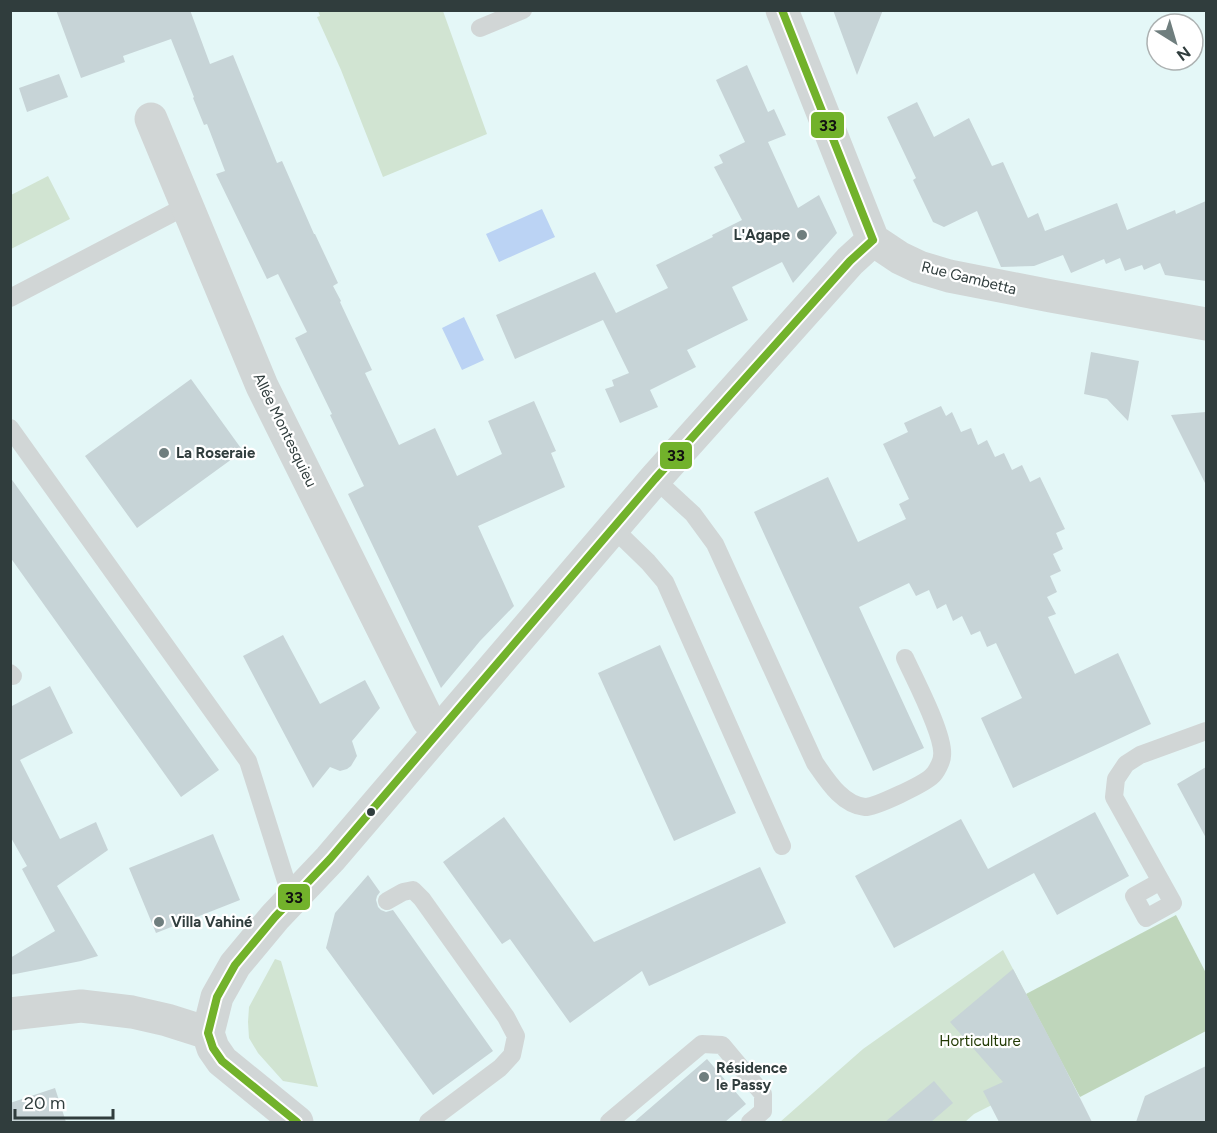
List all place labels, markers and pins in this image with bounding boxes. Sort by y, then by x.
place label: L'Agape [733,226,791,244]
marker: L'Agape [795,228,809,242]
place label: La Roseraie [176,444,256,462]
marker: La Roseraie [157,446,171,460]
unlabelled marker [365,806,377,818]
place label: Villa Vahiné [171,913,253,931]
marker: Villa Vahiné [152,915,166,929]
place label: Résidence le Passy [716,1059,788,1094]
marker: Résidence le Passy [697,1070,711,1084]

